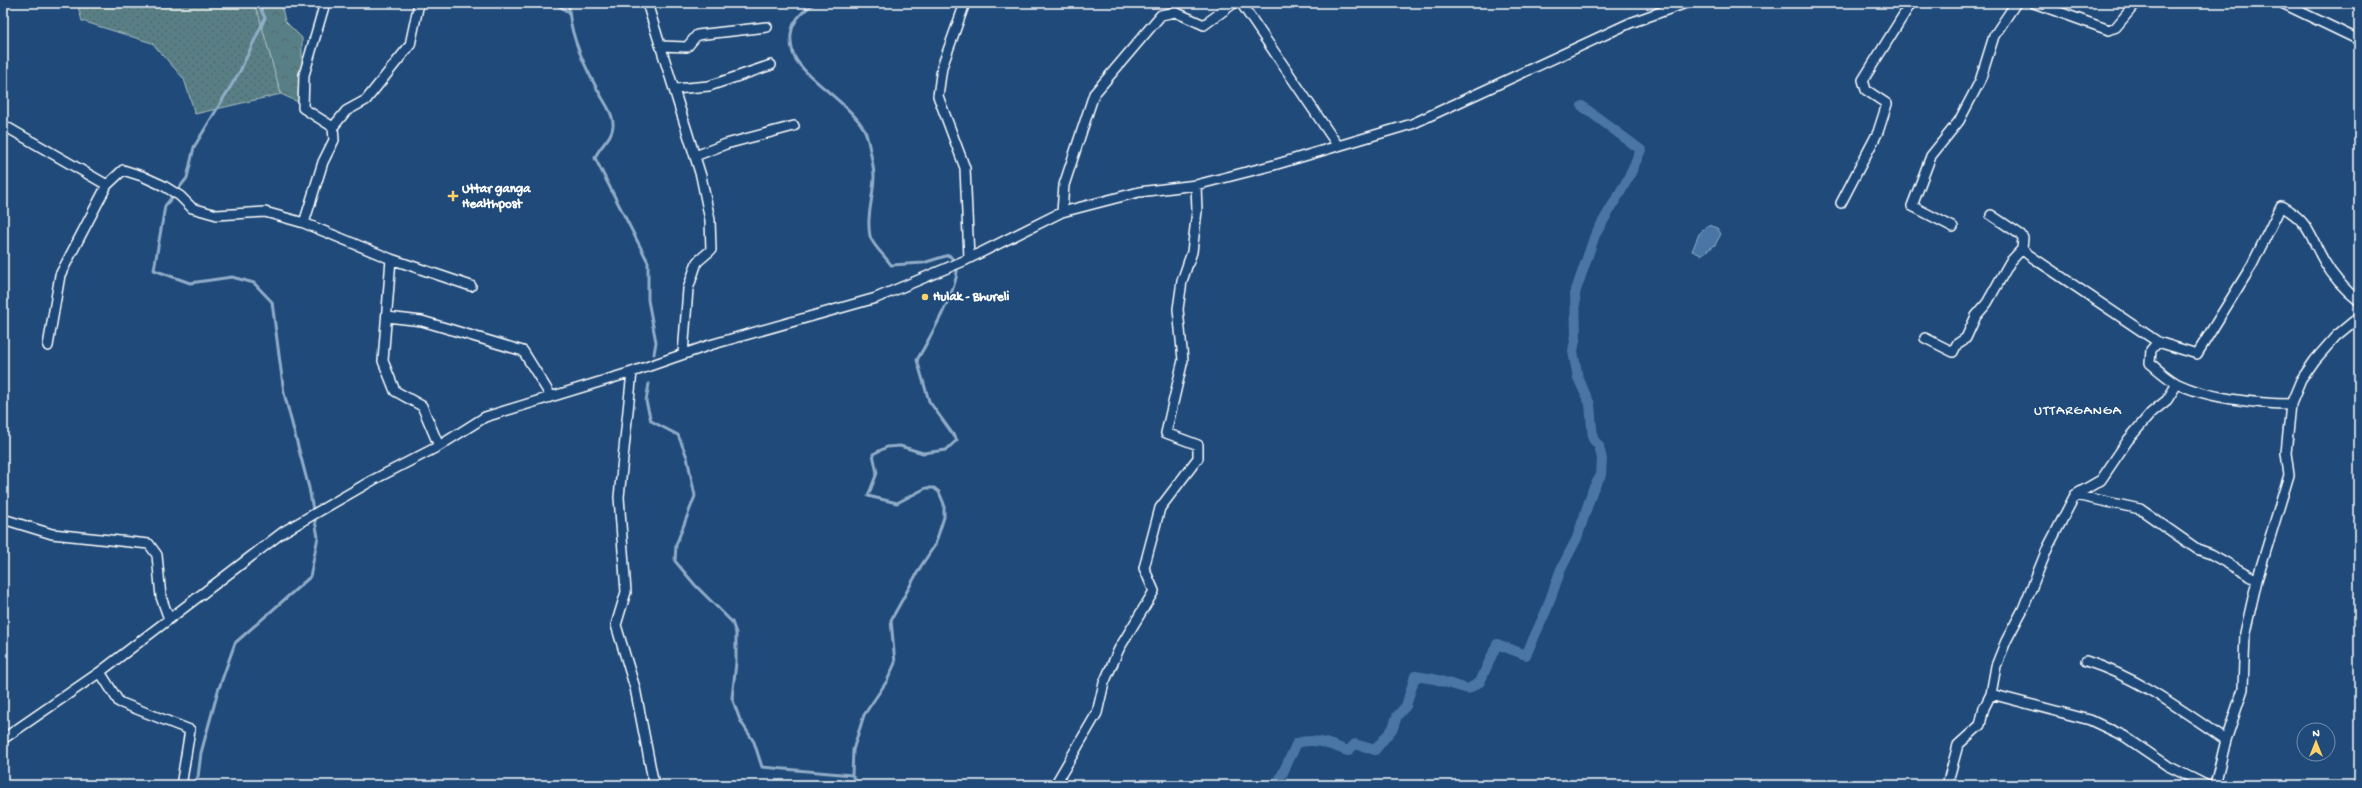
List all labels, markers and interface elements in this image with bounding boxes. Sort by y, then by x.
place label: Uttar ganga Healthpost [462,182,531,213]
marker: Uttar ganga Healthpost [447,190,459,202]
place label: Hulak - Bhureli [933,290,1010,305]
marker: Hulak - Bhureli [920,292,930,302]
district label: UTTARGANGA [2034,403,2122,420]
north arrow [2296,722,2336,762]
text: N [2312,728,2320,740]

